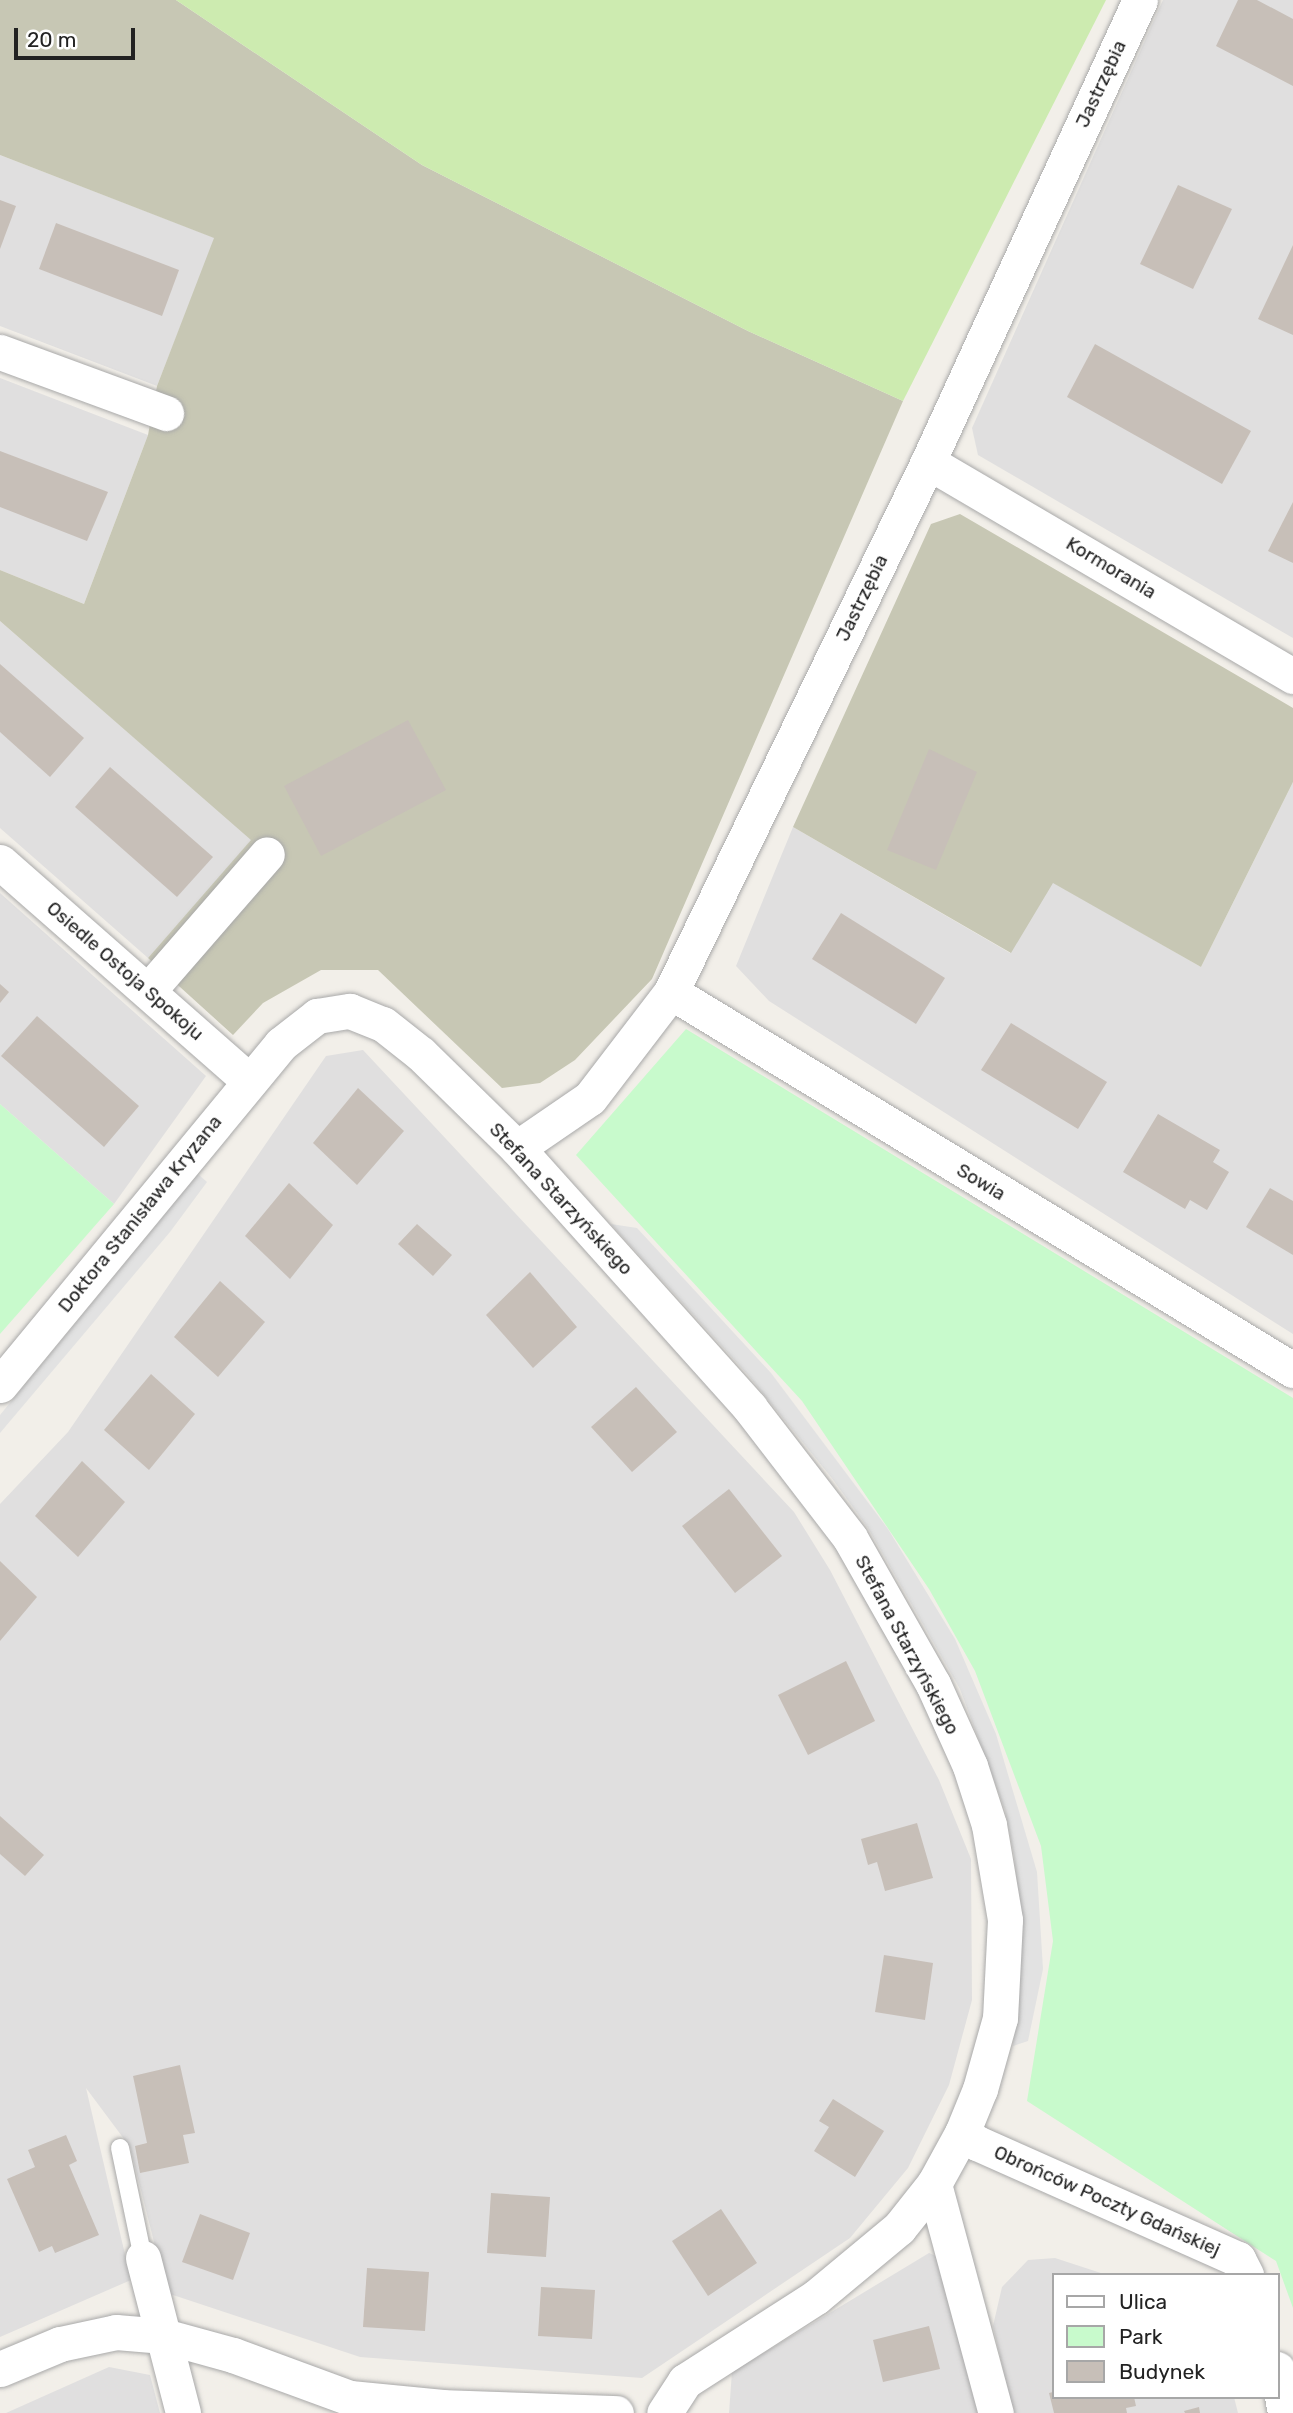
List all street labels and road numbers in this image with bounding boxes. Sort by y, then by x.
street label: Jastrzębia [1071,37,1131,131]
street label: Kormorania [1062,532,1160,604]
street label: Jastrzębia [831,551,893,645]
street label: Osiedle Ostoja Spokoju [42,897,208,1045]
street label: Doktora Stanisława Kryzana [53,1111,227,1317]
street label: Stefana Starzyńskiego [485,1118,637,1280]
street label: Sowia [953,1159,1009,1205]
street label: Stefana Starzyńskiego [850,1551,964,1739]
street label: Obrońców Poczty Gdańskiej [990,2141,1224,2261]

